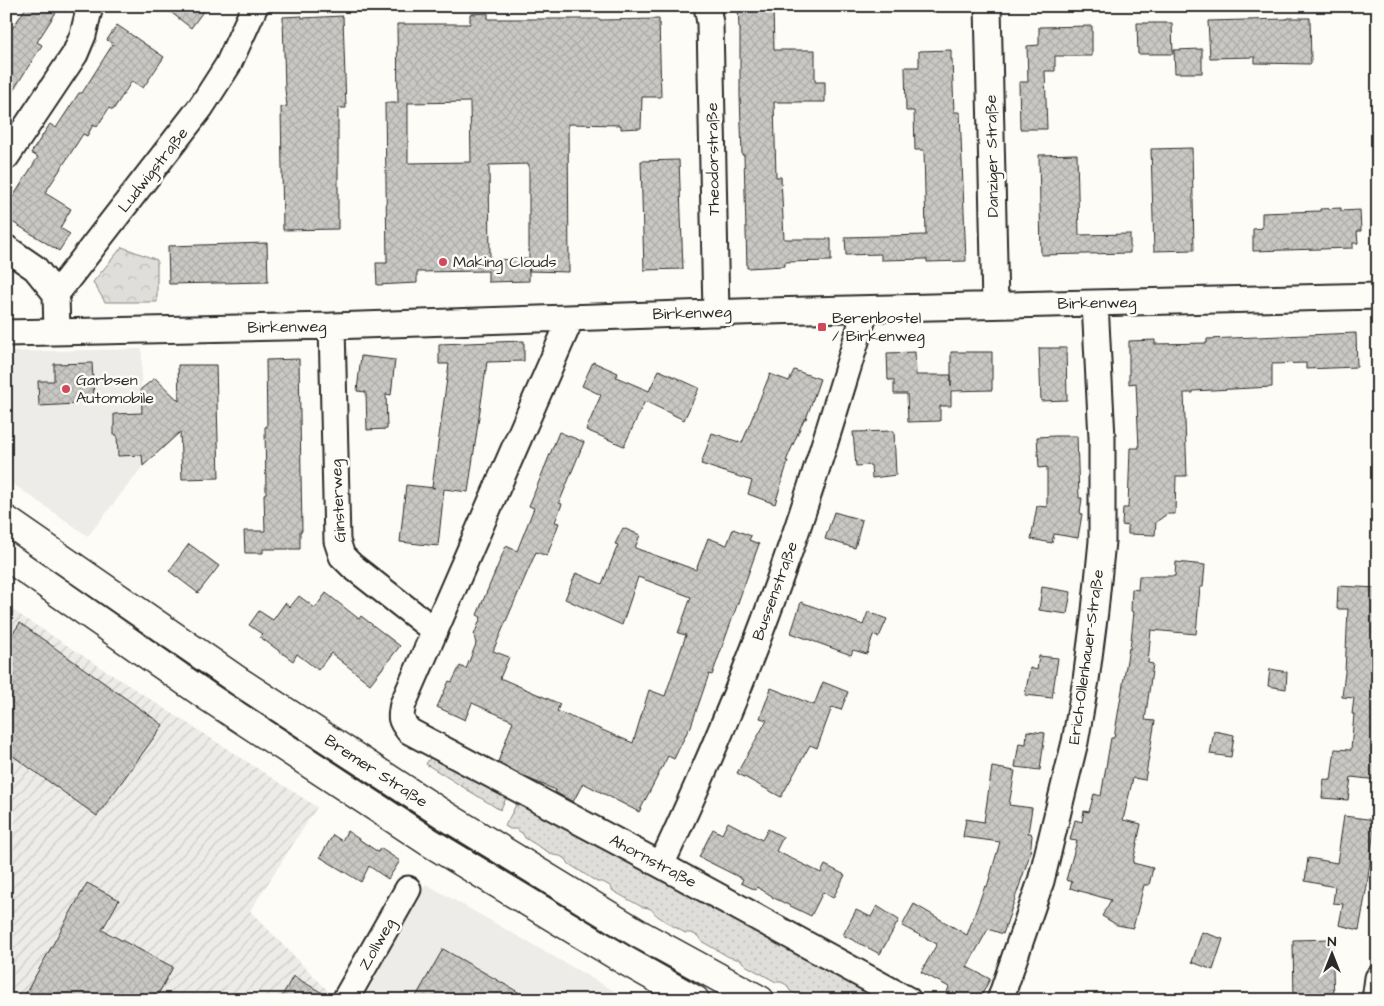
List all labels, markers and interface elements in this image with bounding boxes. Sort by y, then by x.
street label: Danziger Straße [980,94,1005,218]
street label: Theodorstraße [701,102,725,216]
street label: Ludwigstraße [113,123,194,218]
place label: Making Clouds [453,251,556,274]
marker: Making Clouds [437,256,449,268]
street label: Birkenweg [1057,291,1137,316]
street label: Birkenweg [652,301,732,326]
place label: Berenbostel / Birkenweg [832,307,925,348]
street label: Birkenweg [247,315,327,340]
marker: Berenbostel / Birkenweg [816,321,828,333]
place label: Garbsen Automobile [76,369,154,409]
marker: Garbsen Automobile [60,383,72,395]
street label: Ginsterweg [325,459,352,543]
street label: Bussenstraße [747,538,803,643]
street label: Erich-Ollenhauer-Straße [1063,568,1109,746]
street label: Bremer Straße [320,729,432,813]
street label: Ahornstraße [606,829,701,893]
street label: Zollweg [353,914,401,974]
north arrow [1306,928,1356,978]
text: N [1328,932,1337,952]

